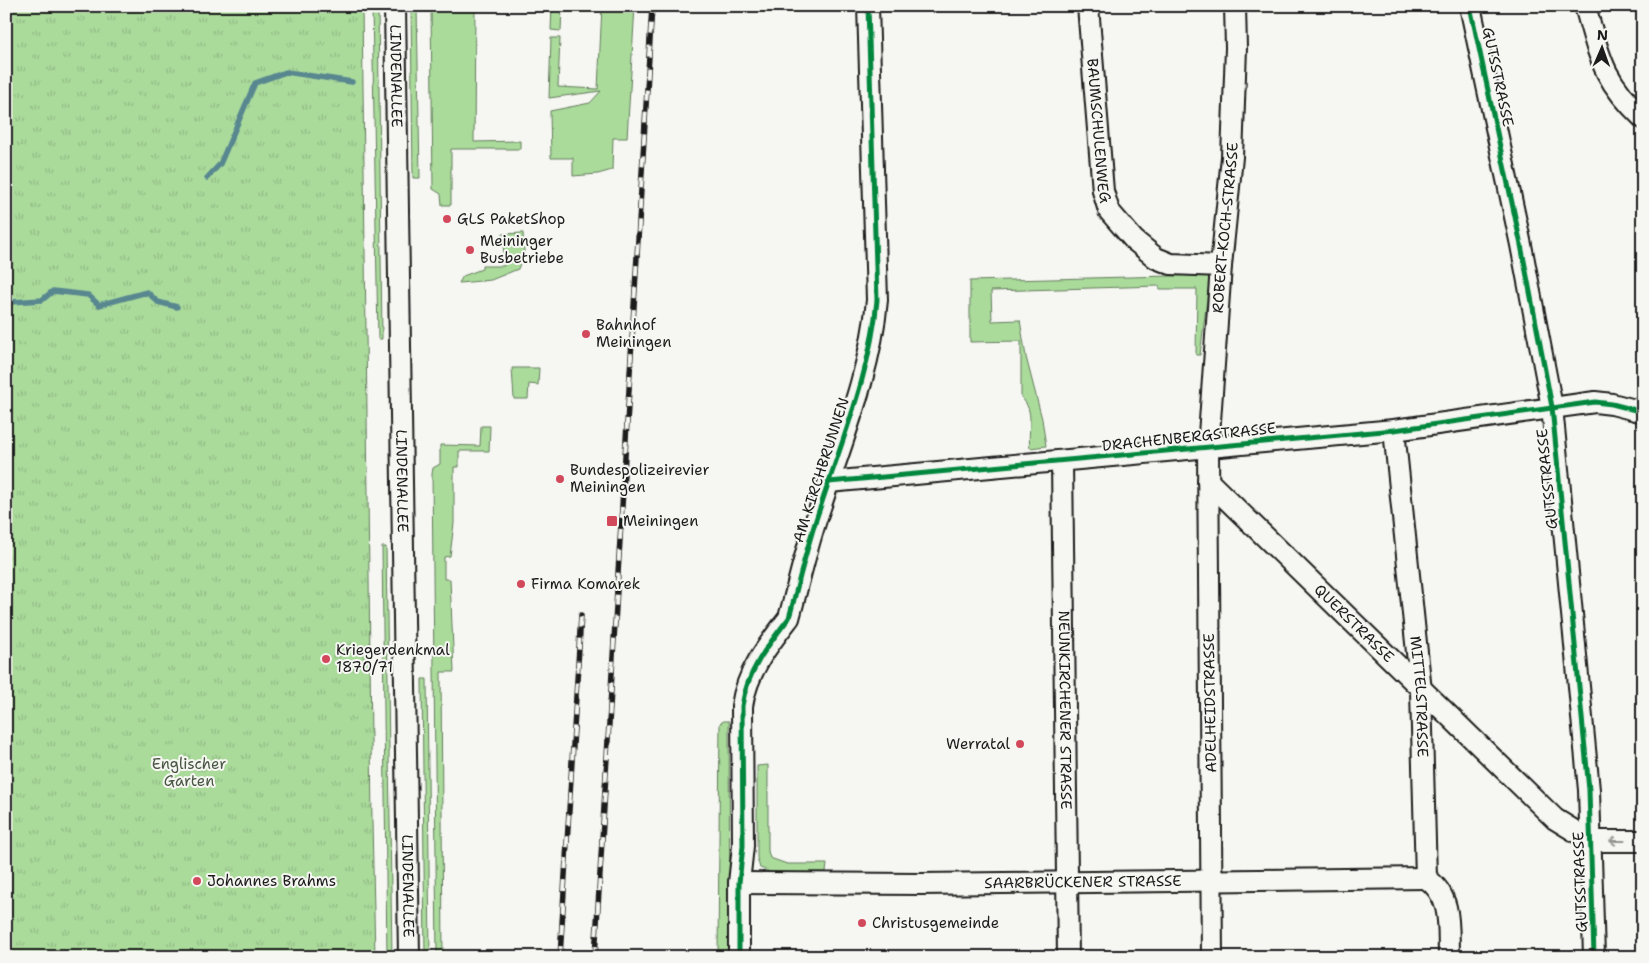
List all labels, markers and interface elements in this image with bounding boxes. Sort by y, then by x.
north arrow [1576,22,1626,72]
street label: LINDENALLEE [385,24,407,128]
street label: GUTSSTRASSE [1478,25,1518,129]
text: N [1597,26,1608,44]
street label: BAUMSCHULENWEG [1082,57,1116,205]
street label: ROBERT-KOCH-STRASSE [1208,142,1243,314]
place label: GLS PaketShop [457,209,565,229]
marker: GLS PaketShop [441,213,453,225]
place label: Meininger Busbetriebe [480,231,564,268]
marker: Meininger Busbetriebe [464,244,476,256]
place label: Bahnhof Meiningen [596,315,671,352]
marker: Bahnhof Meiningen [580,328,592,340]
street label: AM KIRCHBRUNNEN [788,395,854,545]
street label: DRACHENBERGSTRASSE [1101,418,1277,456]
street label: GUTSSTRASSE [1532,428,1562,530]
street label: LINDENALLEE [391,429,413,533]
place label: Bundespolizeirevier Meiningen [570,460,710,497]
marker: Bundespolizeirevier Meiningen [554,473,566,485]
place label: Meiningen [623,511,698,531]
marker: Meiningen [605,514,619,528]
place label: Firma Komarek [531,574,640,594]
marker: Firma Komarek [515,578,527,590]
street label: QUERSTRASSE [1310,580,1399,667]
street label: NEUNKIRCHENER STRASSE [1054,610,1076,810]
street label: ADELHEIDSTRASSE [1199,633,1221,773]
street label: MITTELSTRASSE [1405,635,1433,758]
place label: Kriegerdenkmal 1870/71 [336,640,450,677]
marker: Kriegerdenkmal 1870/71 [320,653,332,665]
place label: Werratal [946,734,1010,754]
marker: Werratal [1014,738,1026,750]
park label: Englischer Garten [152,754,226,791]
street label: GUTSSTRASSE [1568,831,1592,933]
street label: LINDENALLEE [397,834,419,938]
one-way arrow [1609,836,1626,846]
place label: Johannes Brahms [207,871,336,891]
street label: SAARBRÜCKENER STRASSE [984,871,1182,893]
marker: Johannes Brahms [191,875,203,887]
place label: Christusgemeinde [872,913,999,933]
marker: Christusgemeinde [856,917,868,929]

